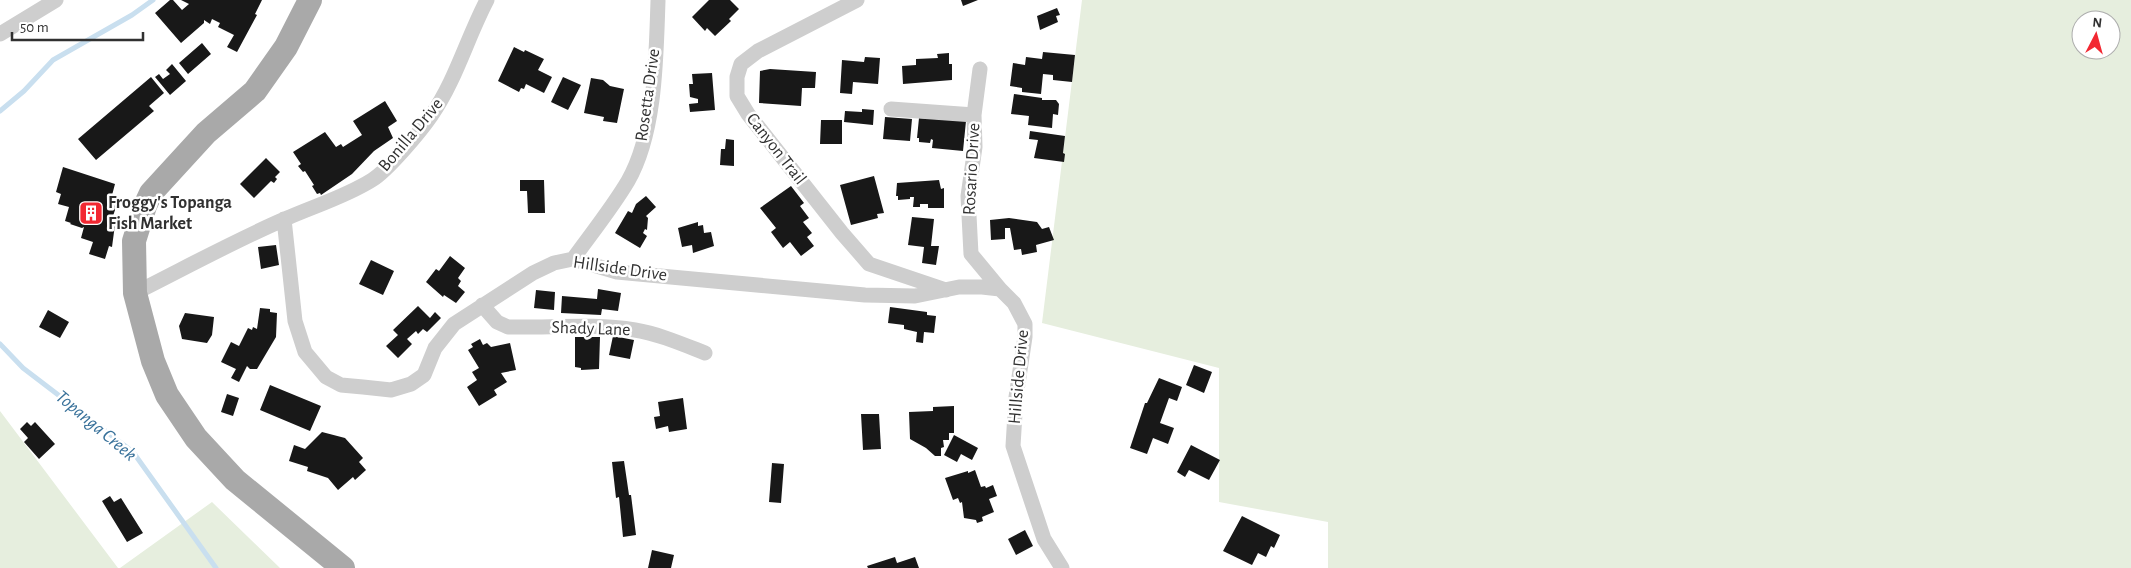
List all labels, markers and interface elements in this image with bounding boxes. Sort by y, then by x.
scale bar [12,10,144,42]
north arrow [2071,10,2121,60]
text: N [2092,16,2103,31]
text: 50 m [20,20,49,35]
street label: Rosetta Drive [633,48,663,142]
street label: Bonilla Drive [375,95,447,175]
street label: Canyon Trail [743,110,809,188]
street label: Rosario Drive [961,122,983,216]
place label: Froggy's Topanga Fish Market [108,194,232,233]
building icon: Froggy's Topanga Fish Market [78,200,104,226]
street label: Hillside Drive [572,254,668,284]
street label: Shady Lane [551,319,631,339]
street label: Hillside Drive [1006,329,1032,425]
water label: Topanga Creek [52,387,140,465]

